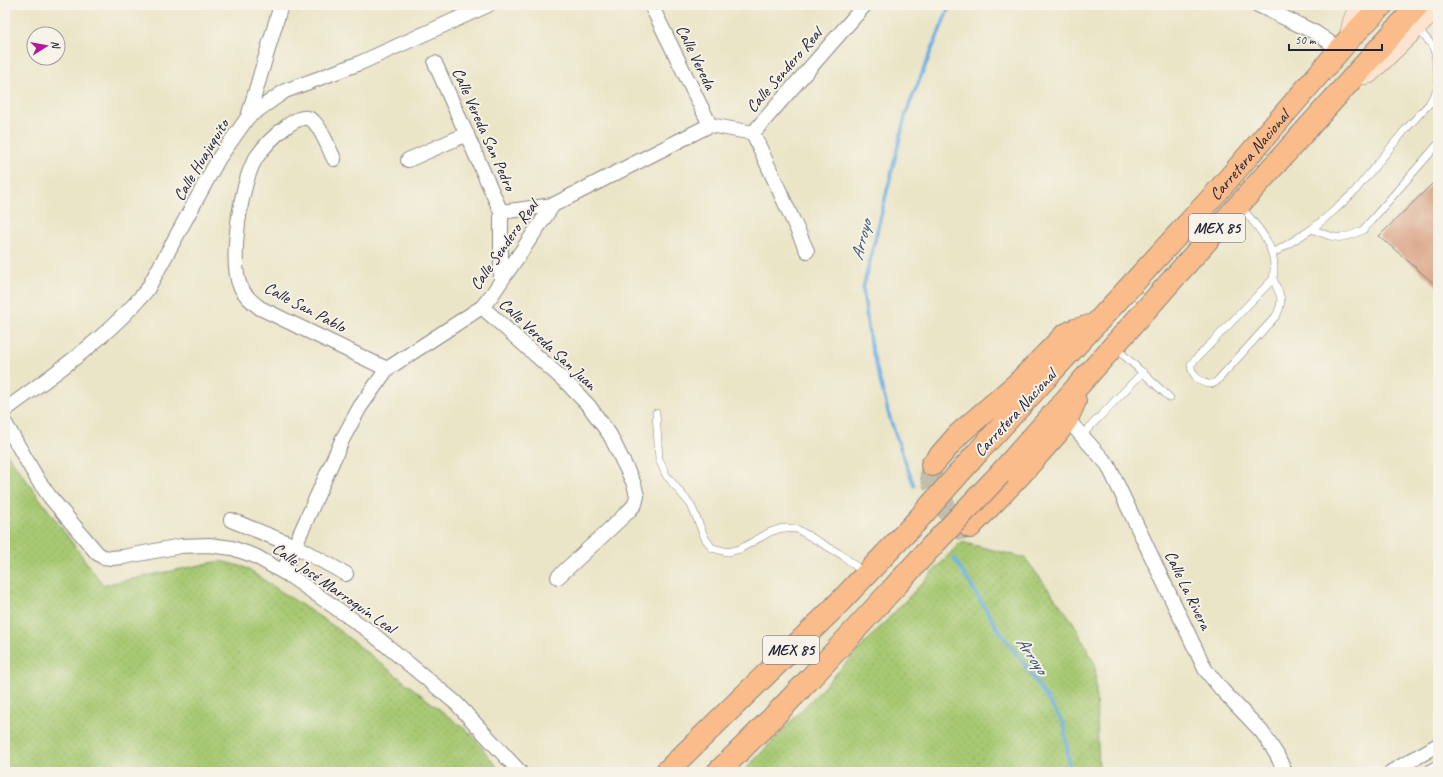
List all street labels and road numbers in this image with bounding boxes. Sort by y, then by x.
street label: Calle Vereda [671,21,721,94]
street label: Calle Sendero Real [741,21,829,117]
street label: Calle Vereda San Pedro [447,64,521,196]
street label: Carretera Nacional [1205,104,1295,204]
street label: Calle Huajuquito [168,114,235,205]
street label: Calle Sendero Real [465,193,545,294]
road number: MEX 85 [1189,214,1245,242]
street label: Calle San Pablo [261,277,351,338]
street label: Calle Vereda San Juan [495,293,602,396]
street label: Carretera Nacional [969,363,1063,461]
street label: Calle José Marroquín Leal [268,538,402,640]
street label: Calle La Rivera [1160,547,1217,635]
road number: MEX 85 [763,636,819,664]

